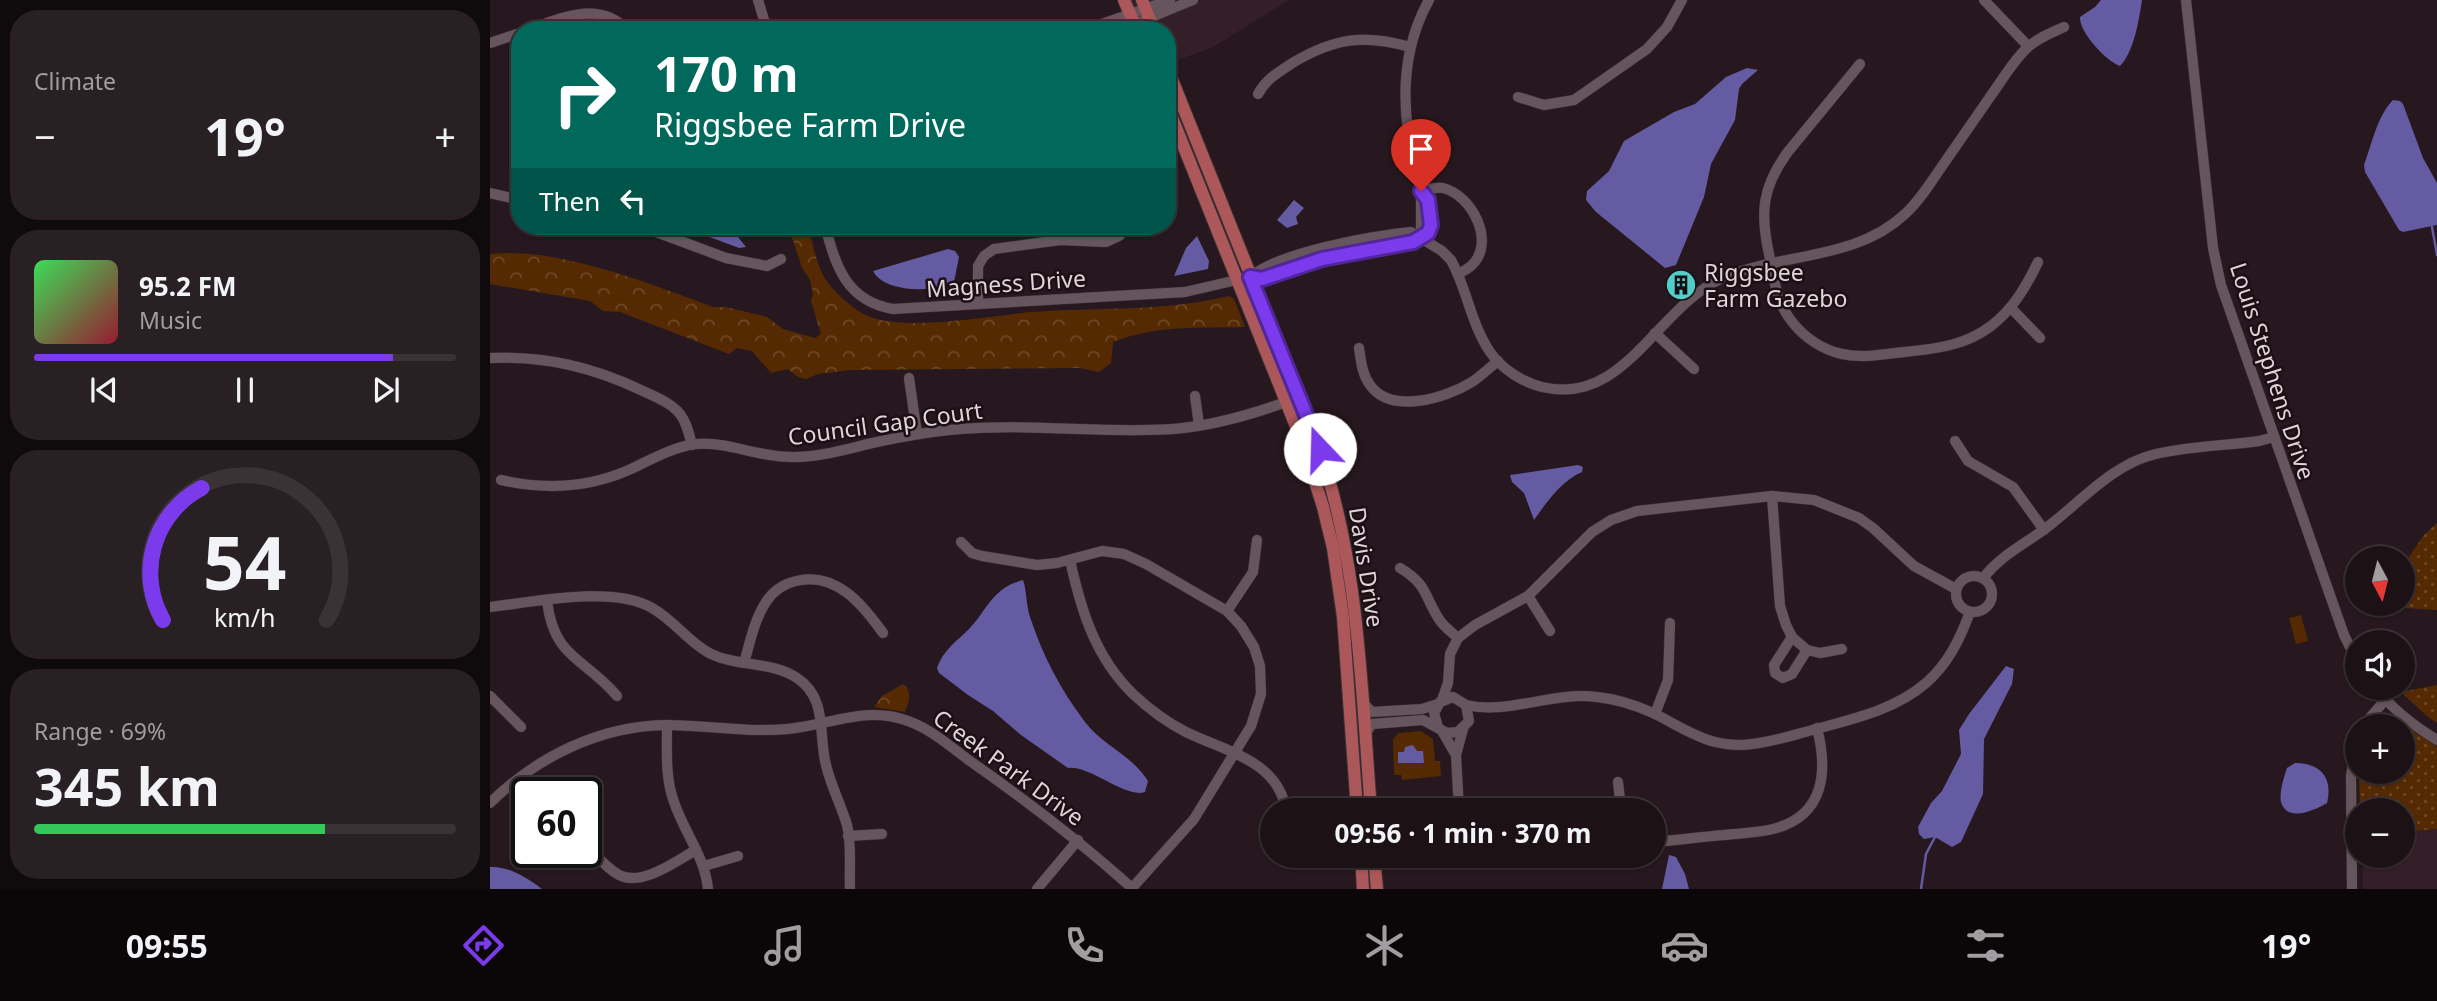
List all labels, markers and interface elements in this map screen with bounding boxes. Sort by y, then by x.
text: 170 m [654,40,799,106]
icon: right [539,49,630,140]
text: Climate [34,65,116,97]
text: 19° [204,100,286,171]
text: Riggsbee Farm Drive [654,103,966,146]
text: − [34,110,56,162]
text: + [434,110,456,162]
pin [1391,119,1451,191]
icon: arrive [1402,130,1440,168]
icon: left [614,182,652,220]
text: Then [539,183,600,219]
place label: Riggsbee Farm Gazebo [1704,256,1847,314]
street label: Louis Stephens Drive [2223,258,2323,484]
street label: Magness Drive [925,261,1087,305]
text: 95.2 FM [139,268,236,304]
building icon: Riggsbee Farm Gazebo [1664,268,1698,302]
text: Music [139,304,202,336]
icon: previous [85,371,123,409]
icon: pause [226,371,264,409]
icon: next [367,371,405,409]
street label: Council Gap Court [786,394,984,452]
position arrow [1283,412,1357,486]
street label: Davis Drive [1342,505,1392,629]
text: 54 [203,513,287,612]
north arrow [2345,546,2415,616]
map controls [2345,546,2415,868]
text: km/h [214,600,276,634]
button: sound [2345,630,2415,700]
street label: Creek Park Drive [927,701,1091,833]
button: + [2345,714,2415,784]
text: Range · 69% [34,715,166,747]
text: 345 km [34,750,220,821]
speed limit sign: 60 [511,777,602,868]
button: − [2345,798,2415,868]
text: 09:56 · 1 min · 370 m [1335,815,1591,851]
icon: directions [459,921,508,970]
icon: music [760,921,809,970]
icon: phone [1060,921,1109,970]
icon: climate [1360,921,1409,970]
icon: car [1660,921,1709,970]
icon: filters [1961,921,2010,970]
text: 09:55 [126,924,208,967]
text: 19° [2261,924,2311,967]

